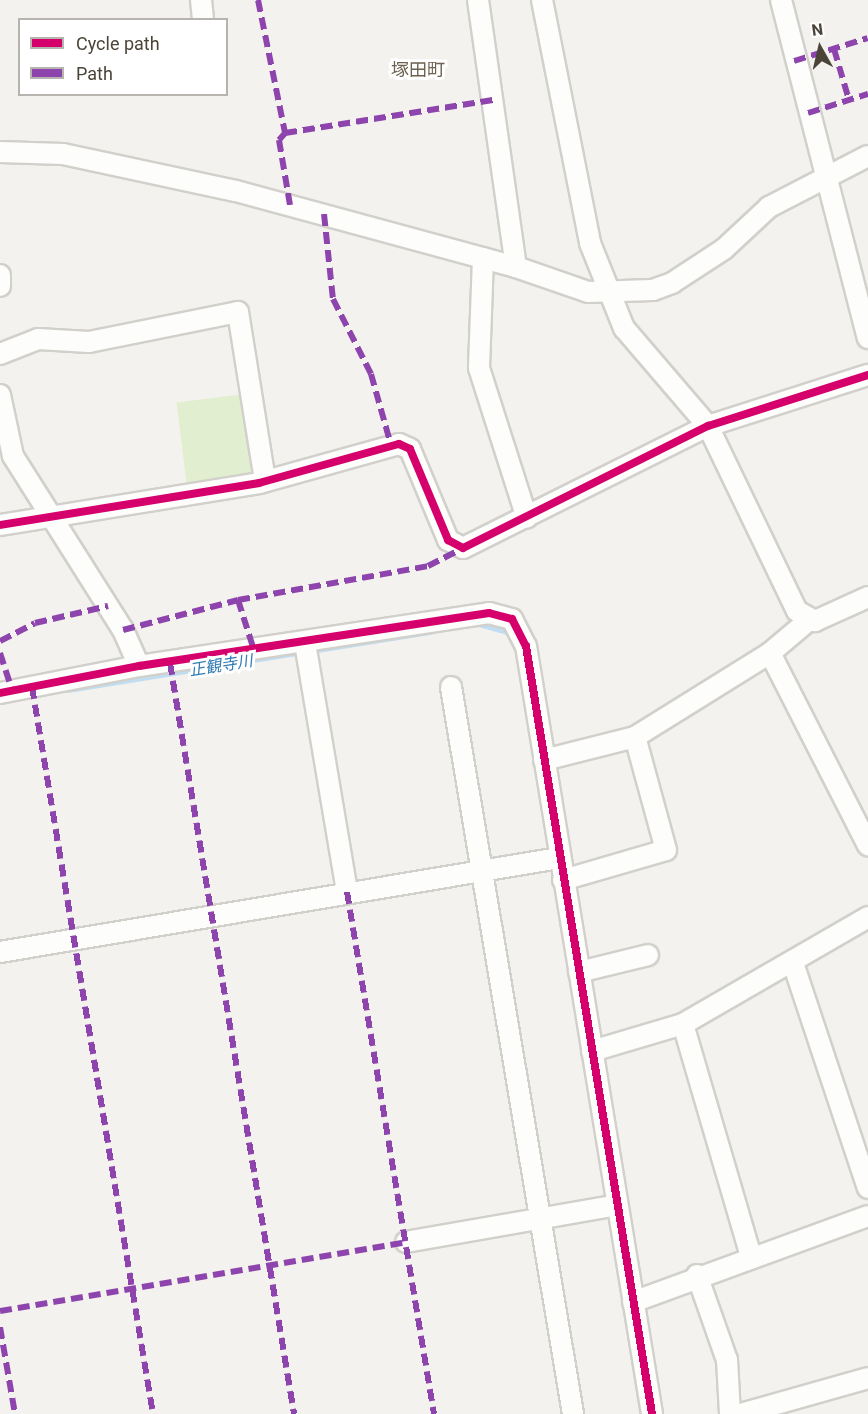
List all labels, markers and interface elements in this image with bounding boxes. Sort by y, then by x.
legend [18,18,228,96]
north arrow [790,18,850,78]
text: N [811,19,824,40]
text: Cycle path [76,33,160,54]
district label: 塚田町 [391,59,445,81]
text: Path [76,63,113,84]
water label: 正観寺川 [188,652,254,680]

